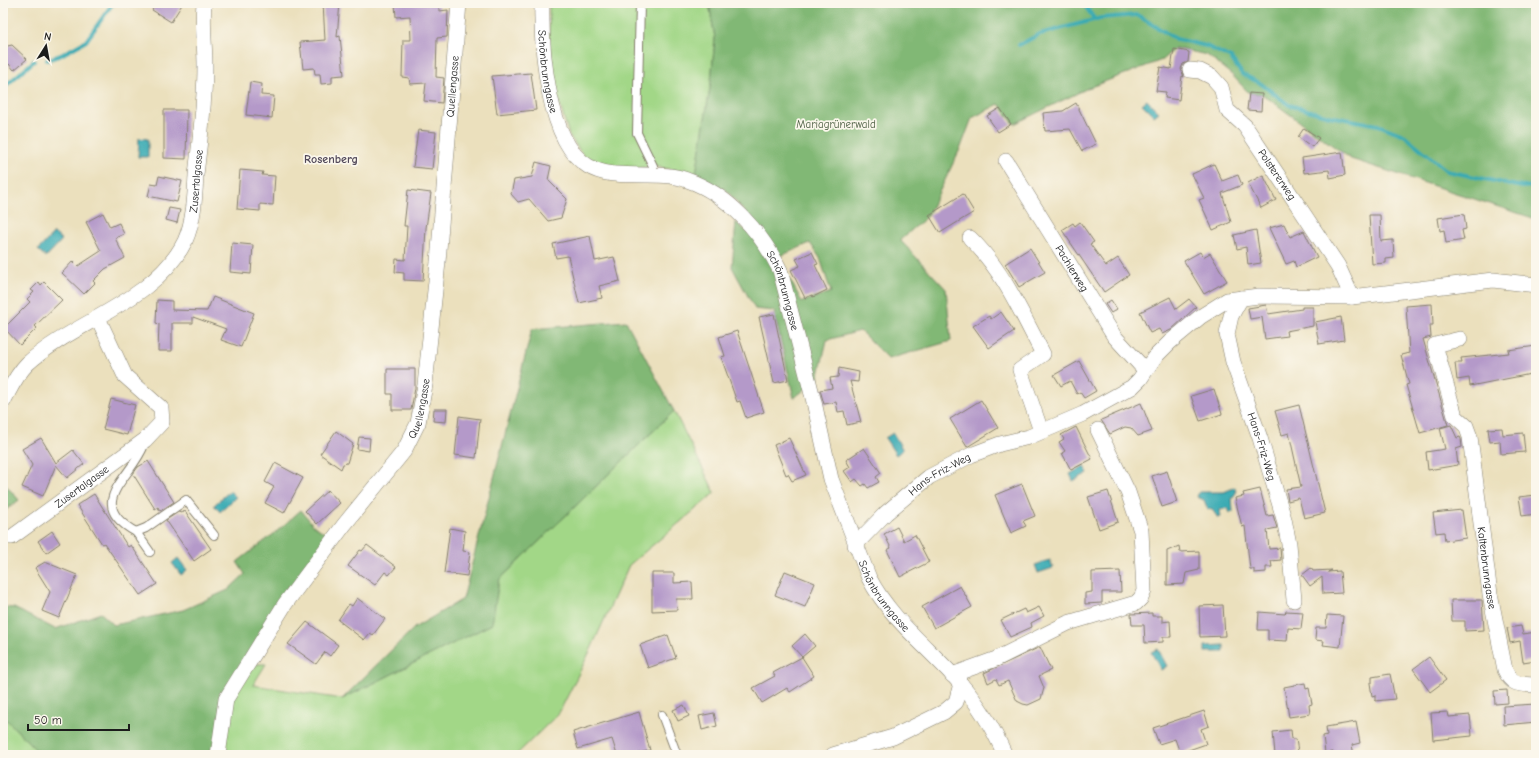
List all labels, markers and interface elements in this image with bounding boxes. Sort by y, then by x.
north arrow [26,26,66,66]
text: N [43,30,53,44]
street label: Schönbrunngasse [536,30,561,115]
street label: Quellengasse [443,55,461,118]
park label: Mariagrünerwald [796,118,876,131]
street label: Polstererweg [1256,146,1299,202]
street label: Zusertalgasse [186,148,205,214]
district label: Rosenberg [304,152,358,166]
street label: Pachlerweg [1053,242,1092,294]
street label: Schönbrunngasse [764,248,802,332]
street label: Quellengasse [405,377,432,441]
street label: Hans-Friz-Weg [1245,411,1279,482]
street label: Hans-Friz-Weg [906,450,973,498]
street label: Zusertalgasse [52,462,111,510]
street label: Kaltenbrunngasse [1475,526,1499,611]
street label: Schönbrunngasse [856,558,913,635]
scale bar [28,706,129,732]
text: 50 m [34,713,62,727]

